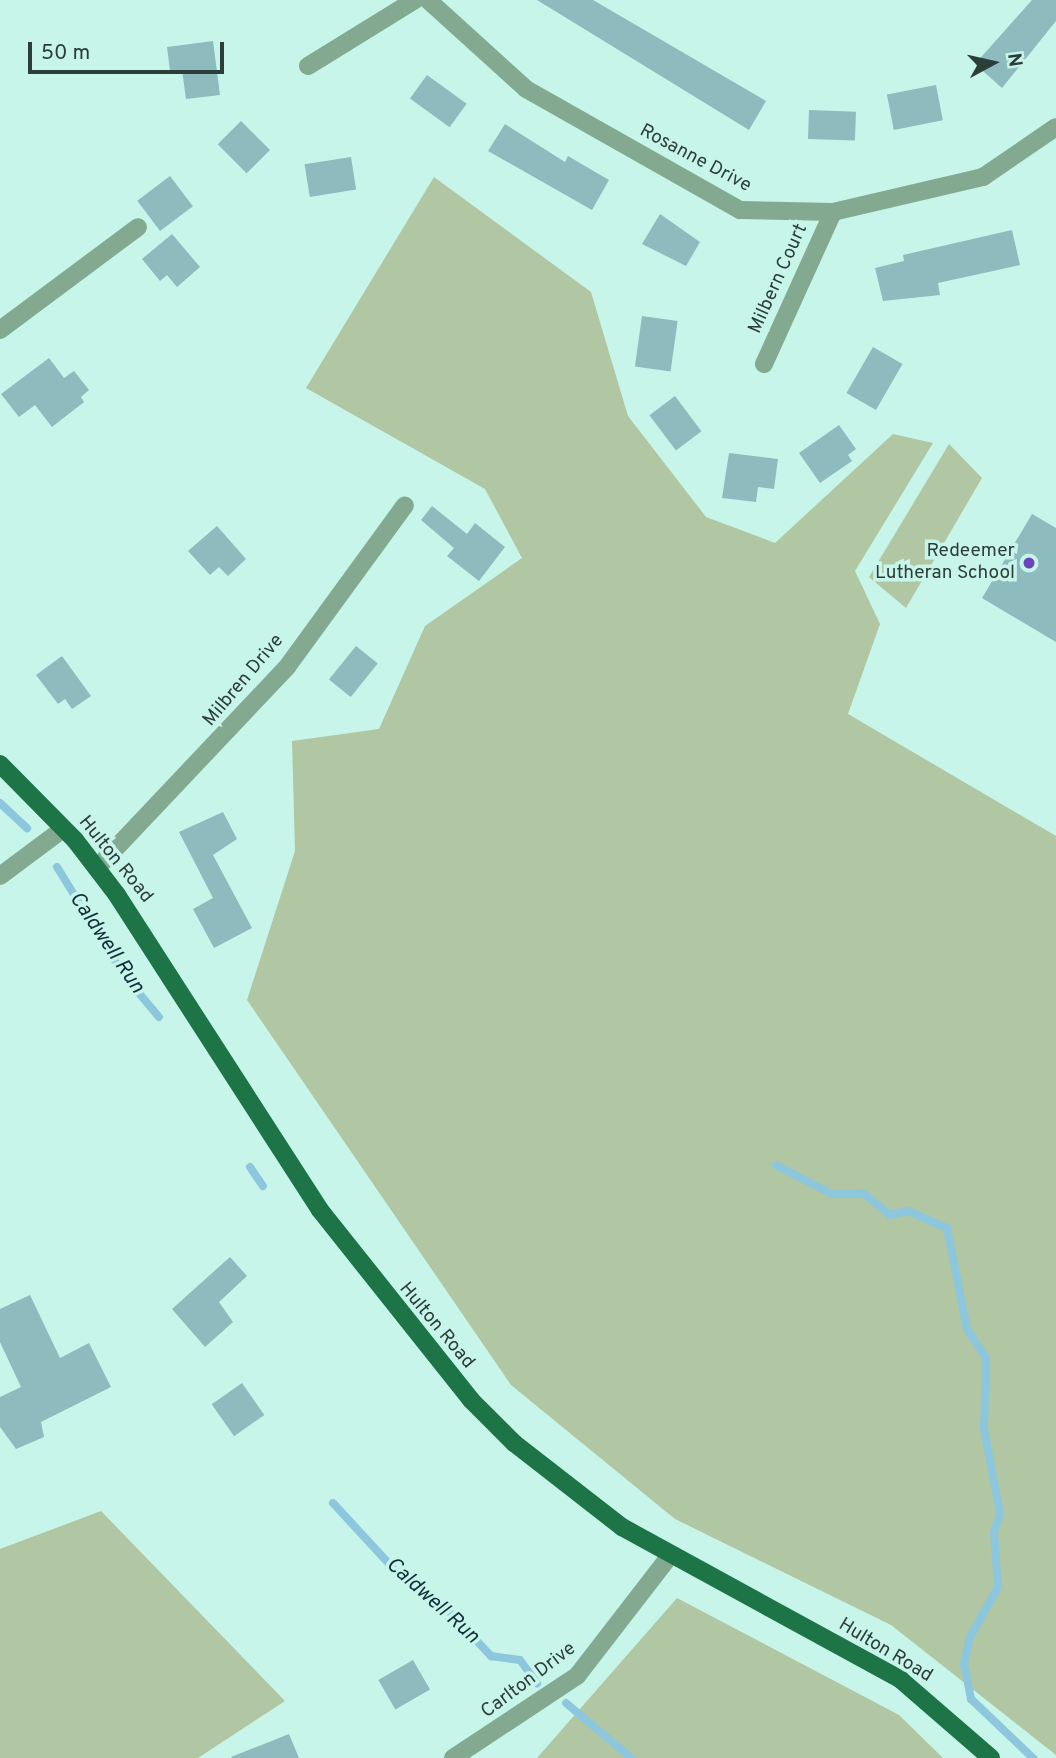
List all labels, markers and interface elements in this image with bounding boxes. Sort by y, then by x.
scale bar [32,28,228,72]
north arrow [958,28,1028,98]
text: 50 m [41,40,90,67]
text: N [1001,52,1027,69]
street label: Rosanne Drive [635,120,755,198]
street label: Milbern Court [745,221,813,337]
place label: Redeemer Lutheran School [875,541,1015,585]
marker: Redeemer Lutheran School [1021,555,1037,571]
street label: Milbren Drive [199,630,289,732]
street label: Hulton Road [73,812,157,908]
water label: Caldwell Run [63,887,149,999]
street label: Hulton Road [393,1278,479,1374]
water label: Caldwell Run [380,1552,484,1650]
street label: Hulton Road [834,1614,936,1688]
street label: Carlton Drive [477,1638,581,1724]

